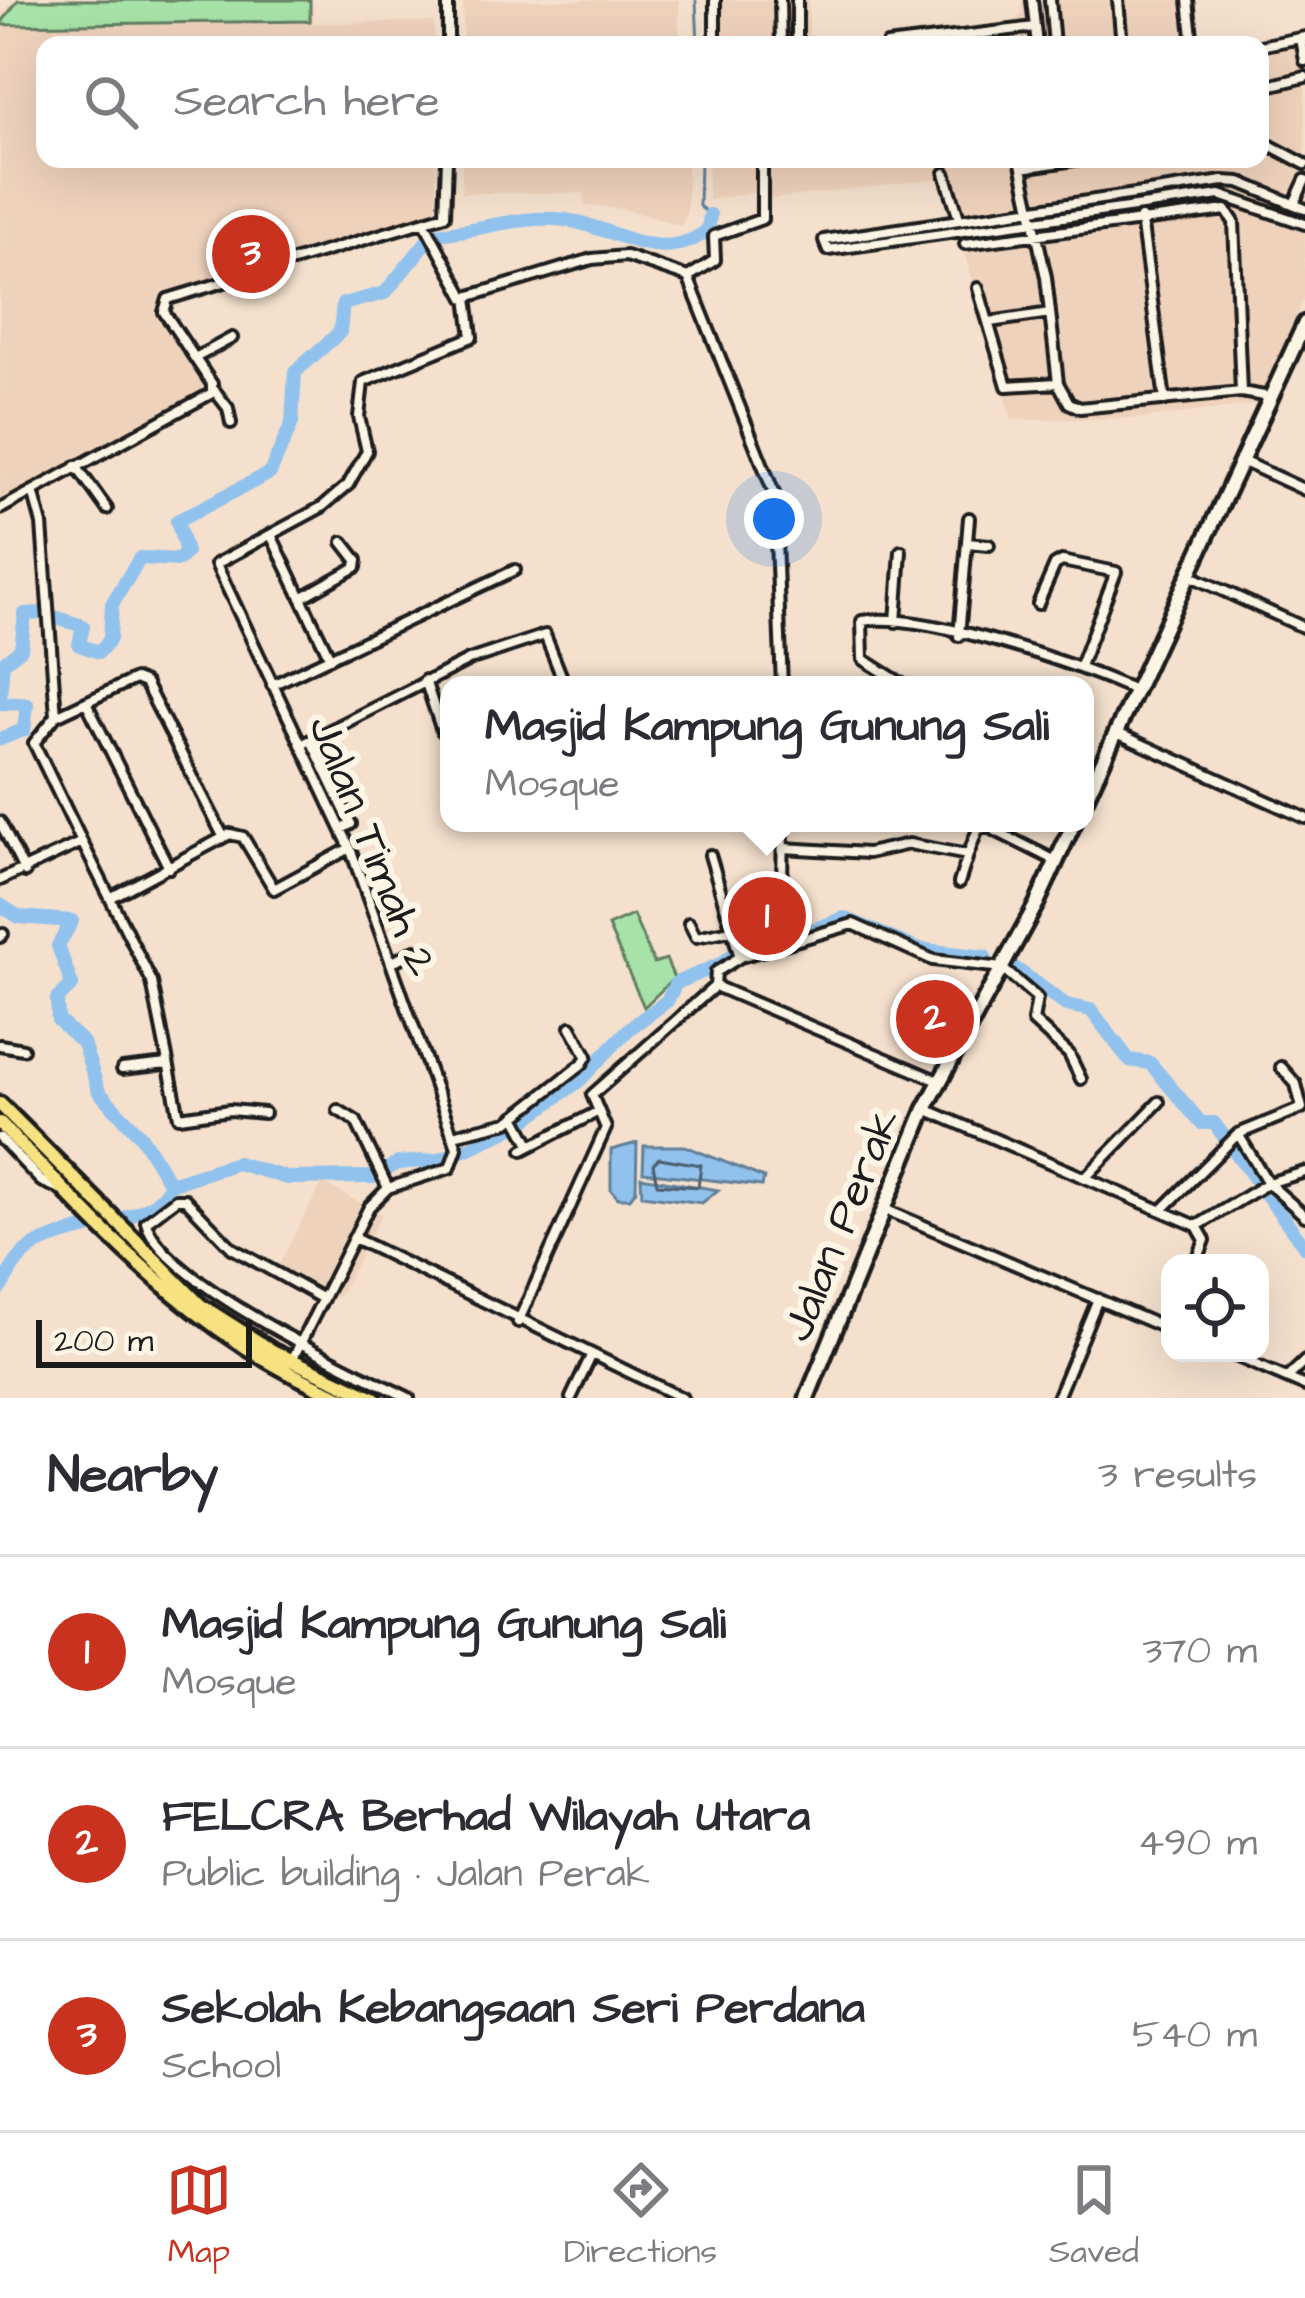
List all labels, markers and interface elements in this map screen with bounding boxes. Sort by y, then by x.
search box [36,36,1269,168]
icon: search [78,69,144,135]
text: Search here [174,71,440,133]
pin: 3 [212,209,290,299]
your location [744,489,804,549]
popup [440,676,1094,832]
text: Masjid Kampung Gunung Sali [485,696,1049,758]
street label: Jalan Timah 2 [292,707,453,986]
text: Mosque [485,758,620,812]
pin: 1 [728,871,806,961]
pin: 2 [896,974,974,1064]
street label: Jalan Perak [767,1100,917,1351]
map controls [1161,1254,1269,1362]
button: locate [1161,1254,1269,1362]
scale bar [36,1314,252,1367]
text: 200 m [54,1318,153,1364]
text: Nearby [48,1441,218,1512]
text: 3 results [1098,1449,1257,1503]
text: Masjid Kampung Gunung Sali [162,1594,726,1656]
text: 1 [85,1625,90,1679]
text: 370 m [1143,1625,1257,1679]
text: Mosque [162,1656,297,1710]
text: FELCRA Berhad Wilayah Utara [162,1786,810,1848]
text: 2 [76,1817,98,1871]
text: 490 m [1138,1817,1257,1871]
text: Public building · Jalan Perak [162,1848,650,1902]
text: Sekolah Kebangsaan Seri Perdana [162,1978,865,2040]
text: 3 [77,2009,97,2063]
text: 540 m [1132,2009,1257,2063]
text: School [162,2040,281,2094]
tab: Map [166,2157,232,2275]
tab: Directions [564,2157,717,2275]
tab: Saved [1049,2157,1139,2275]

